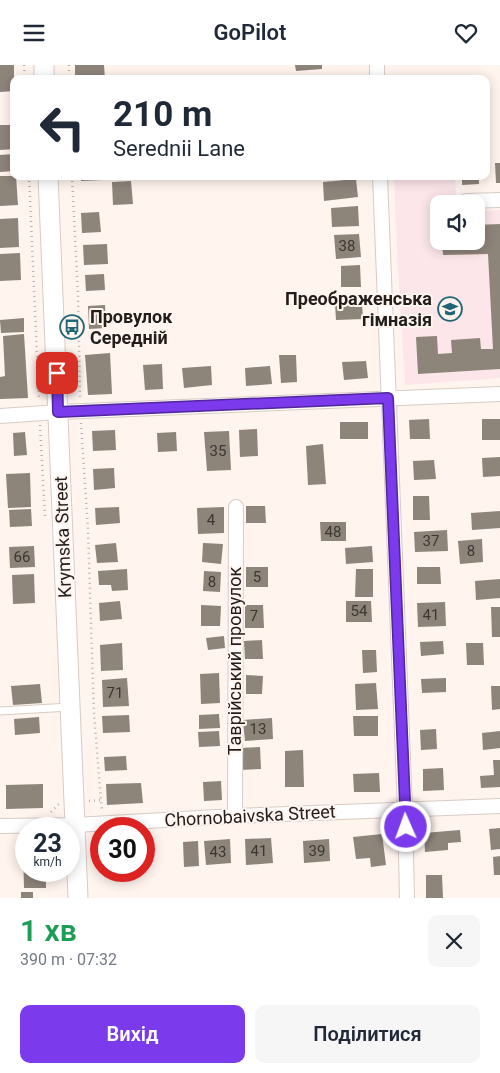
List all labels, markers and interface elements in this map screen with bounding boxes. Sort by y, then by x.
icon: menu [20,19,48,47]
icon: heart [452,19,480,47]
text: GoPilot [214,20,286,45]
text: 210 m [113,94,212,135]
icon: left [30,95,95,160]
text: Serednii Lane [113,136,245,161]
map controls [430,195,485,250]
button: sound [430,195,485,250]
house number: 38 [339,237,355,255]
place label: Преображенська гімназія [285,288,432,330]
school or university icon: Преображенська гімназія [437,296,463,322]
place label: Провулок Середній [90,306,173,348]
bus stop icon: Провулок Середній [59,314,85,340]
pin [36,352,78,394]
icon: arrive [43,359,71,387]
house number: 35 [210,442,226,460]
street label: Krymska Street [50,476,75,598]
house number: 4 [207,511,216,529]
house number: 48 [325,523,341,541]
house number: 37 [423,532,439,550]
house number: 8 [467,542,475,560]
house number: 66 [14,548,30,566]
street label: Таврійський провулок [224,567,245,755]
house number: 5 [253,568,261,586]
house number: 8 [208,573,216,591]
house number: 54 [351,602,368,620]
house number: 41 [423,606,439,624]
house number: 7 [250,607,258,625]
house number: 71 [107,684,123,702]
house number: 13 [250,720,266,738]
position arrow [379,800,431,852]
street label: Chornobaivska Street [164,801,336,830]
speed limit sign: 30 [90,817,155,882]
text: 23 [33,829,62,858]
house number: 41 [251,842,267,860]
house number: 39 [309,842,325,860]
house number: 43 [210,843,226,861]
text: km/h [33,855,62,869]
text: 1 хв [20,913,77,948]
button: close [428,915,480,967]
text: 390 m · 07:32 [20,950,117,969]
button: Вихід [20,1005,245,1063]
button: Поділитися [255,1005,480,1063]

